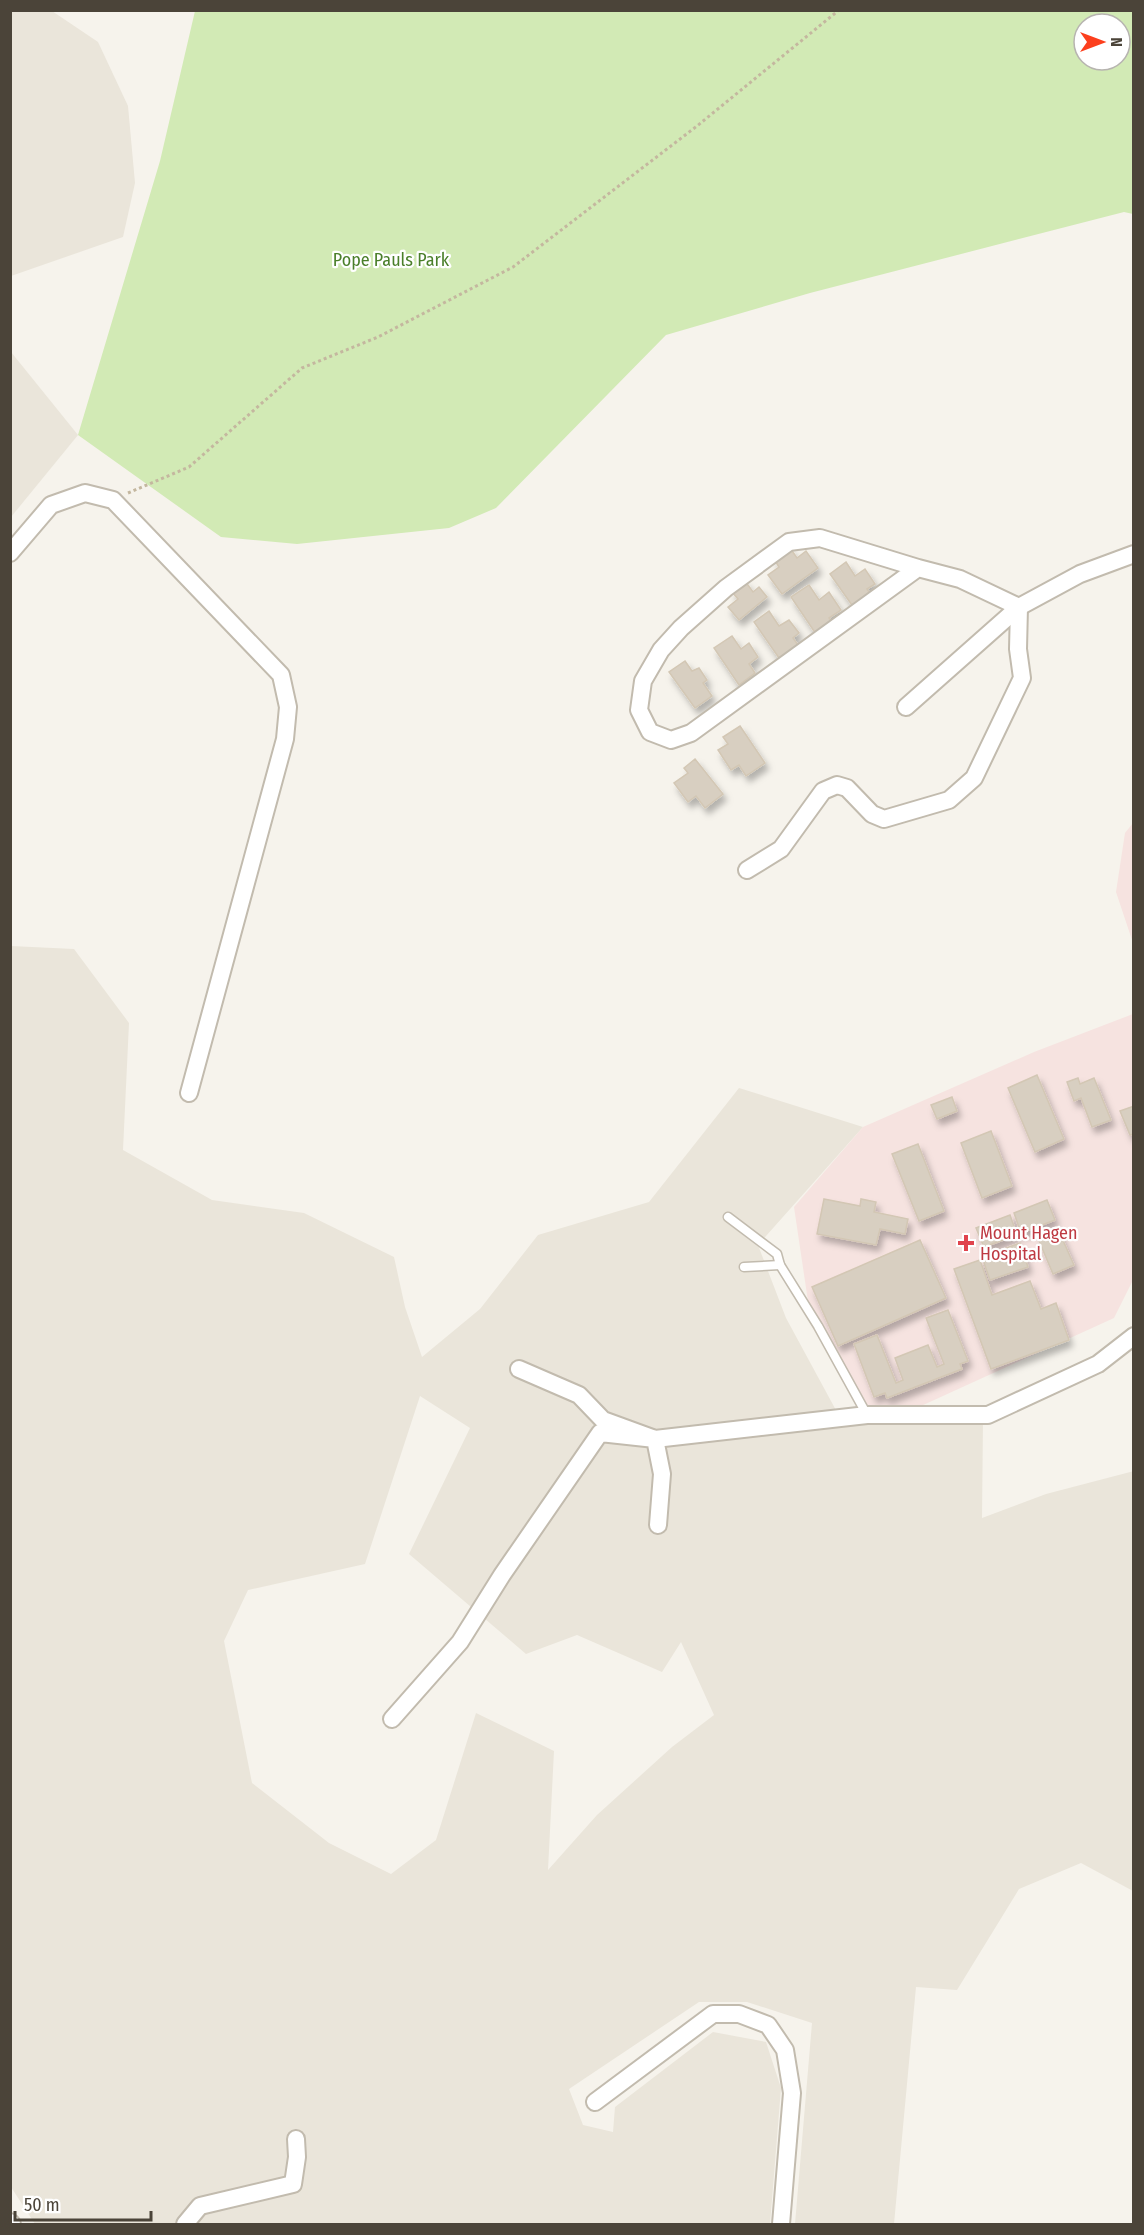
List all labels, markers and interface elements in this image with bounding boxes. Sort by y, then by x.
north arrow [1072,12,1132,72]
text: N [1107,37,1126,47]
park label: Pope Pauls Park [333,249,450,271]
place label: Mount Hagen Hospital [980,1222,1077,1265]
marker: Mount Hagen Hospital [957,1234,975,1252]
scale bar [15,2184,152,2222]
text: 50 m [24,2194,60,2216]

